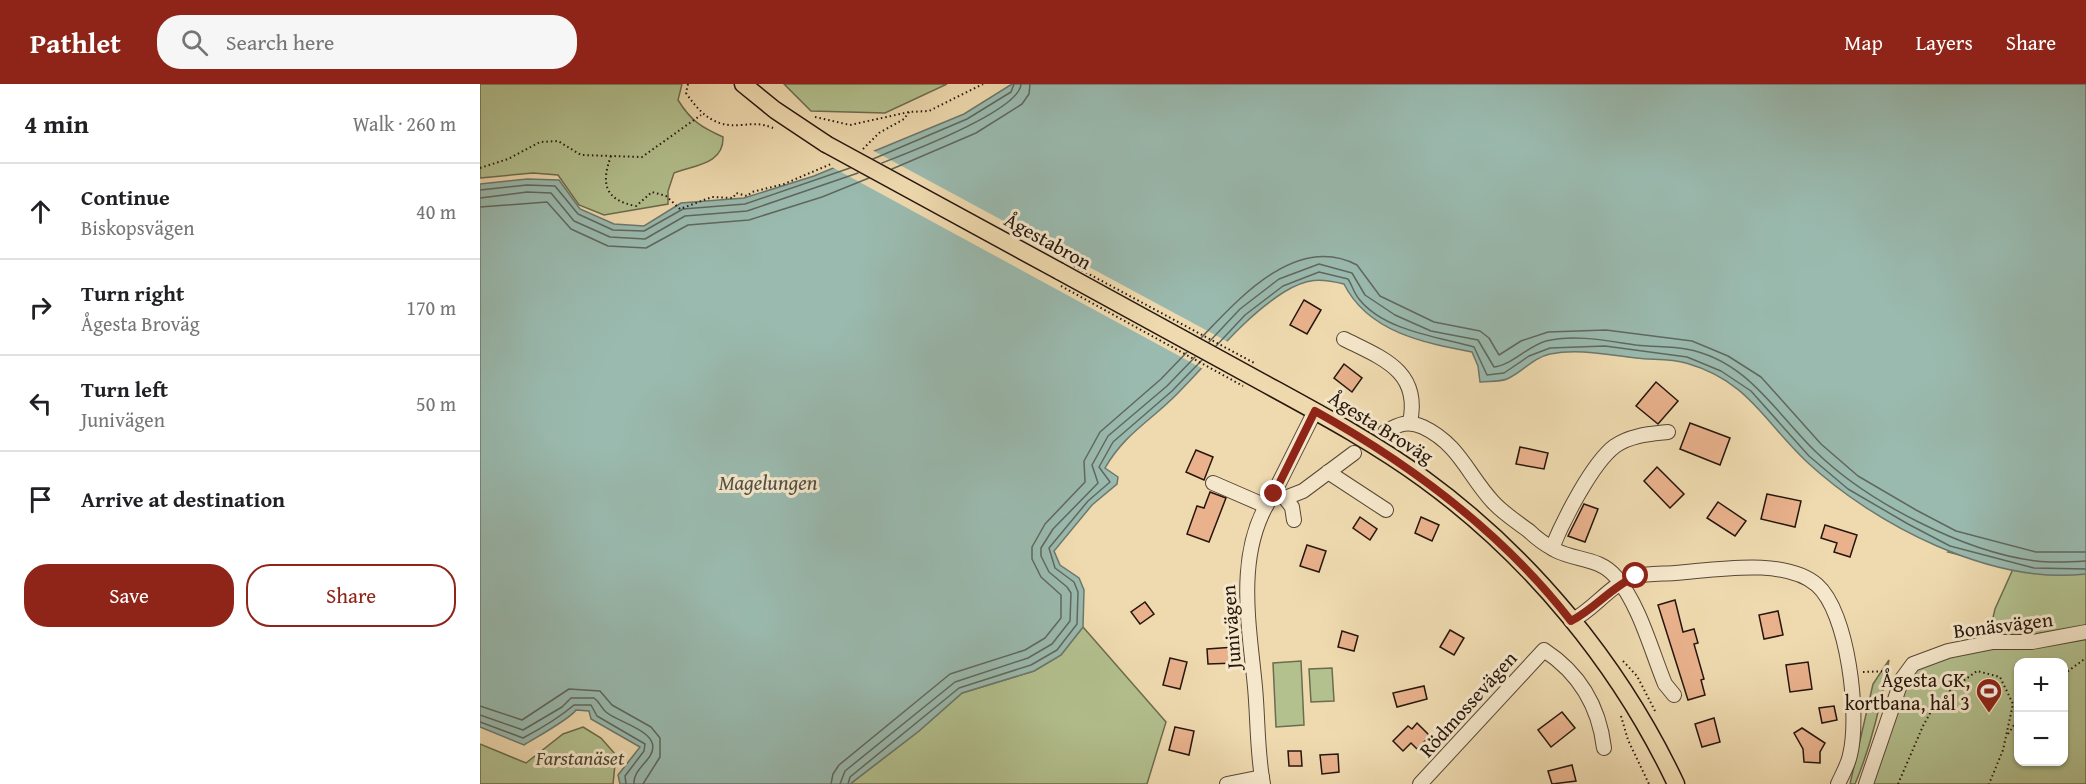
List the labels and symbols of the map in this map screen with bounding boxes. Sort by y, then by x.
street label: Ågestabron [999,205,1097,276]
street label: Ågesta Broväg [1323,383,1439,470]
water label: Magelungen [719,467,818,498]
route end [1260,480,1286,506]
route start [1622,562,1648,588]
street label: Junivägen [1213,584,1248,673]
street label: Bonäsvägen [1951,604,2054,645]
street label: Rödmossevägen [1412,644,1523,763]
place label: Ågesta GK, kortbana, hål 3 [1845,665,1970,717]
sports icon: Ågesta GK, kortbana, hål 3 [1974,676,2004,714]
park label: Farstanäset [535,743,625,772]

